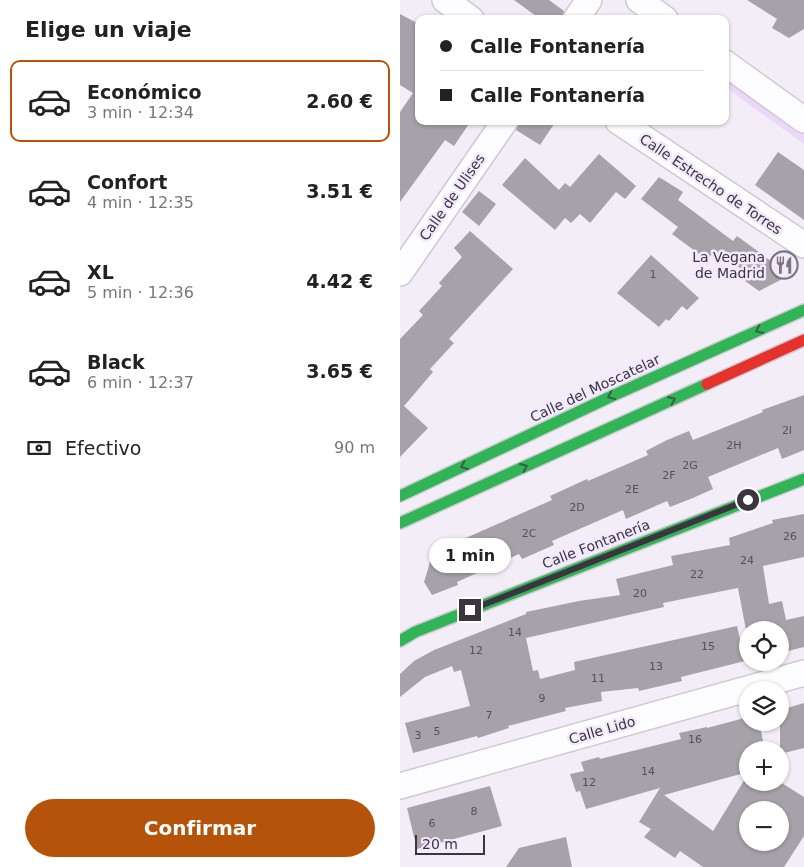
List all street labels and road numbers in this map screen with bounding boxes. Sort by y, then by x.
street label: Calle Estrecho de Torres [637,130,785,238]
street label: Calle de Ulises [416,150,488,244]
street label: Calle del Moscatelar [527,351,663,425]
street label: Calle Fontanería [540,516,652,572]
street label: Calle Lido [567,713,637,747]

